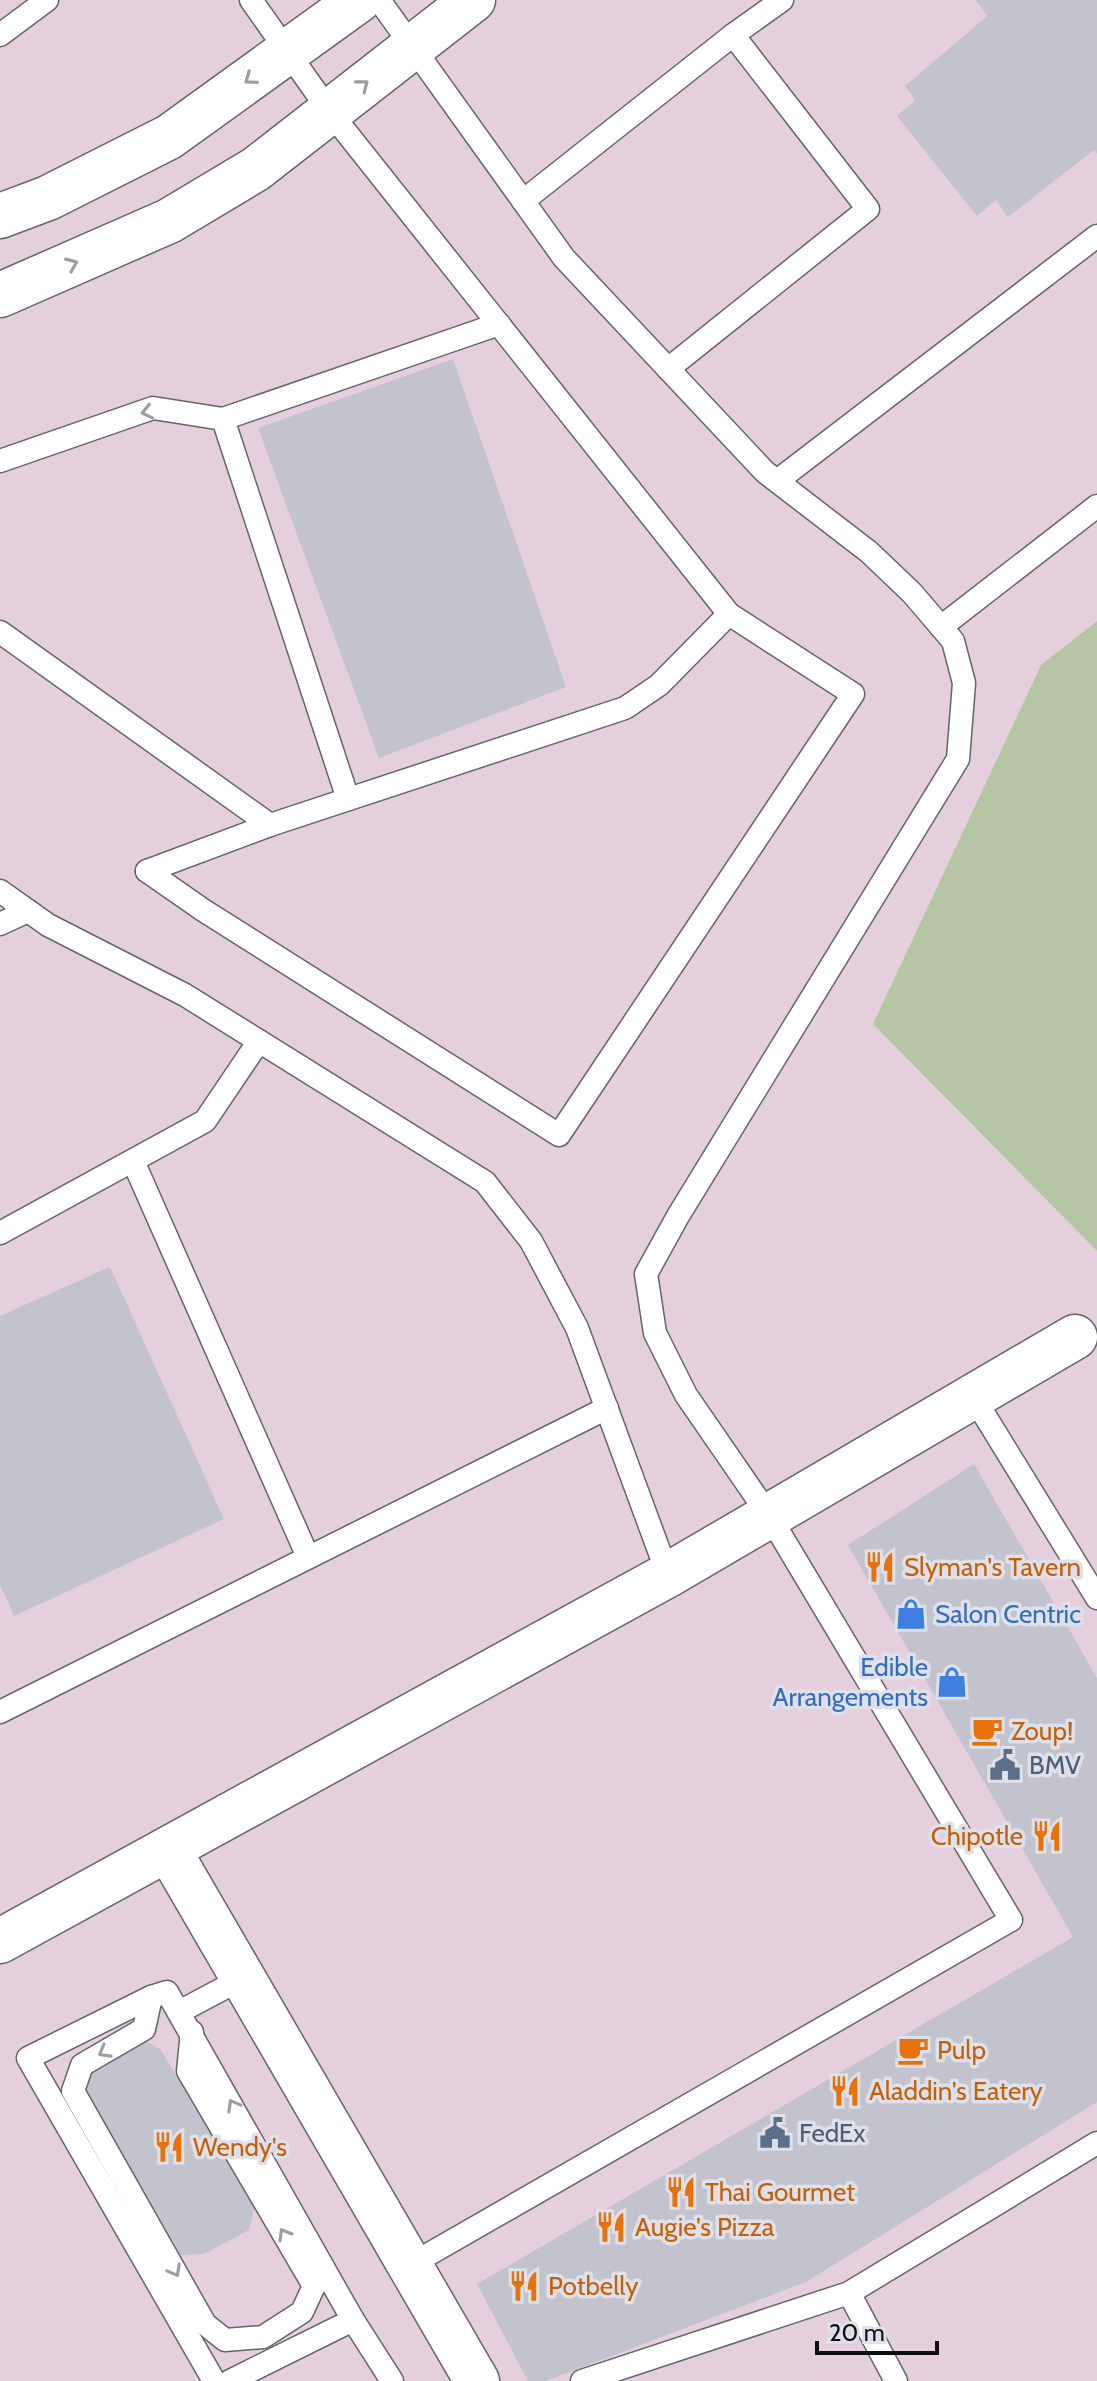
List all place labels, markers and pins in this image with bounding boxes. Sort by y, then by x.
restaurant icon: Slyman's Tavern [863,1550,897,1584]
place label: Slyman's Tavern [904,1551,1081,1583]
shop icon: Salon Centric [894,1597,928,1631]
place label: Salon Centric [935,1598,1081,1630]
place label: Edible Arrangements [772,1651,928,1713]
shop icon: Edible Arrangements [935,1665,969,1699]
cafe icon: Zoup! [970,1714,1004,1748]
place label: Zoup! [1011,1715,1073,1747]
public building icon: BMV [988,1748,1022,1782]
place label: BMV [1029,1749,1081,1781]
restaurant icon: Chipotle [1030,1819,1064,1853]
place label: Chipotle [931,1820,1023,1852]
cafe icon: Pulp [896,2033,930,2067]
place label: Pulp [937,2034,986,2066]
restaurant icon: Aladdin's Eatery [828,2074,862,2108]
place label: Aladdin's Eatery [869,2075,1043,2107]
public building icon: FedEx [758,2116,792,2150]
place label: FedEx [799,2117,866,2149]
restaurant icon: Wendy's [152,2130,186,2164]
place label: Wendy's [193,2131,287,2163]
restaurant icon: Thai Gourmet [664,2175,698,2209]
place label: Thai Gourmet [705,2176,855,2208]
restaurant icon: Augie's Pizza [594,2210,628,2244]
place label: Augie's Pizza [635,2211,775,2243]
restaurant icon: Potbelly [507,2269,541,2303]
place label: Potbelly [548,2270,638,2302]

